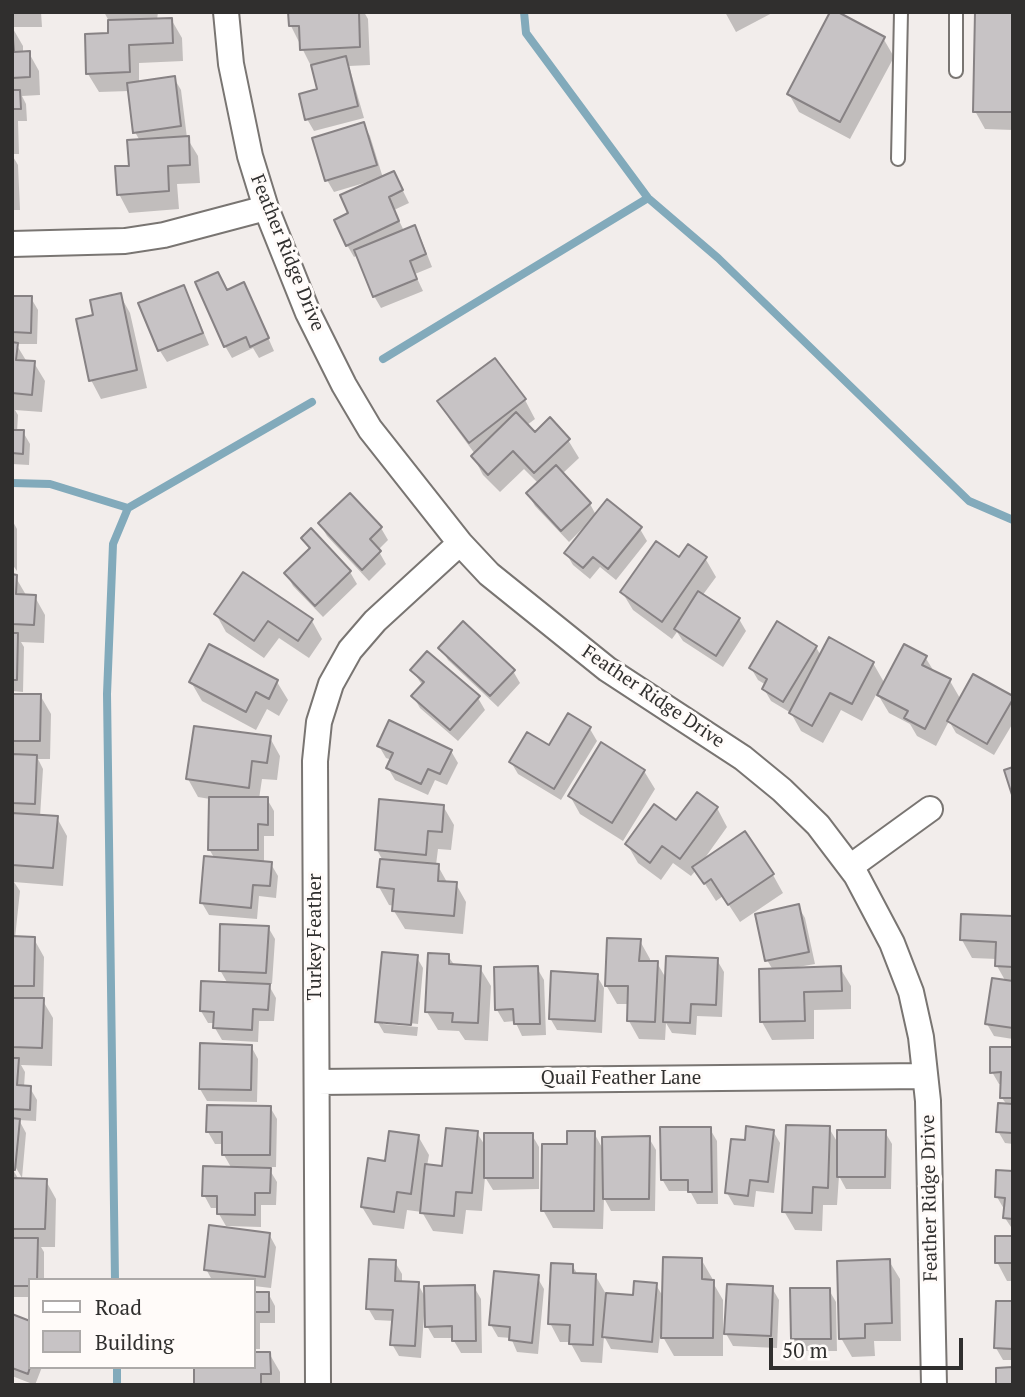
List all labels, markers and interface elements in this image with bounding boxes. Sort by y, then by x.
street label: Feather Ridge Drive [245,171,329,335]
street label: Feather Ridge Drive [577,641,729,753]
street label: Turkey Feather [305,874,327,1000]
street label: Quail Feather Lane [541,1068,701,1090]
street label: Feather Ridge Drive [917,1114,943,1282]
legend [28,1278,256,1369]
text: Road [95,1293,142,1321]
scale bar [773,1324,967,1368]
text: Building [95,1328,174,1356]
text: 50 m [782,1336,828,1364]

